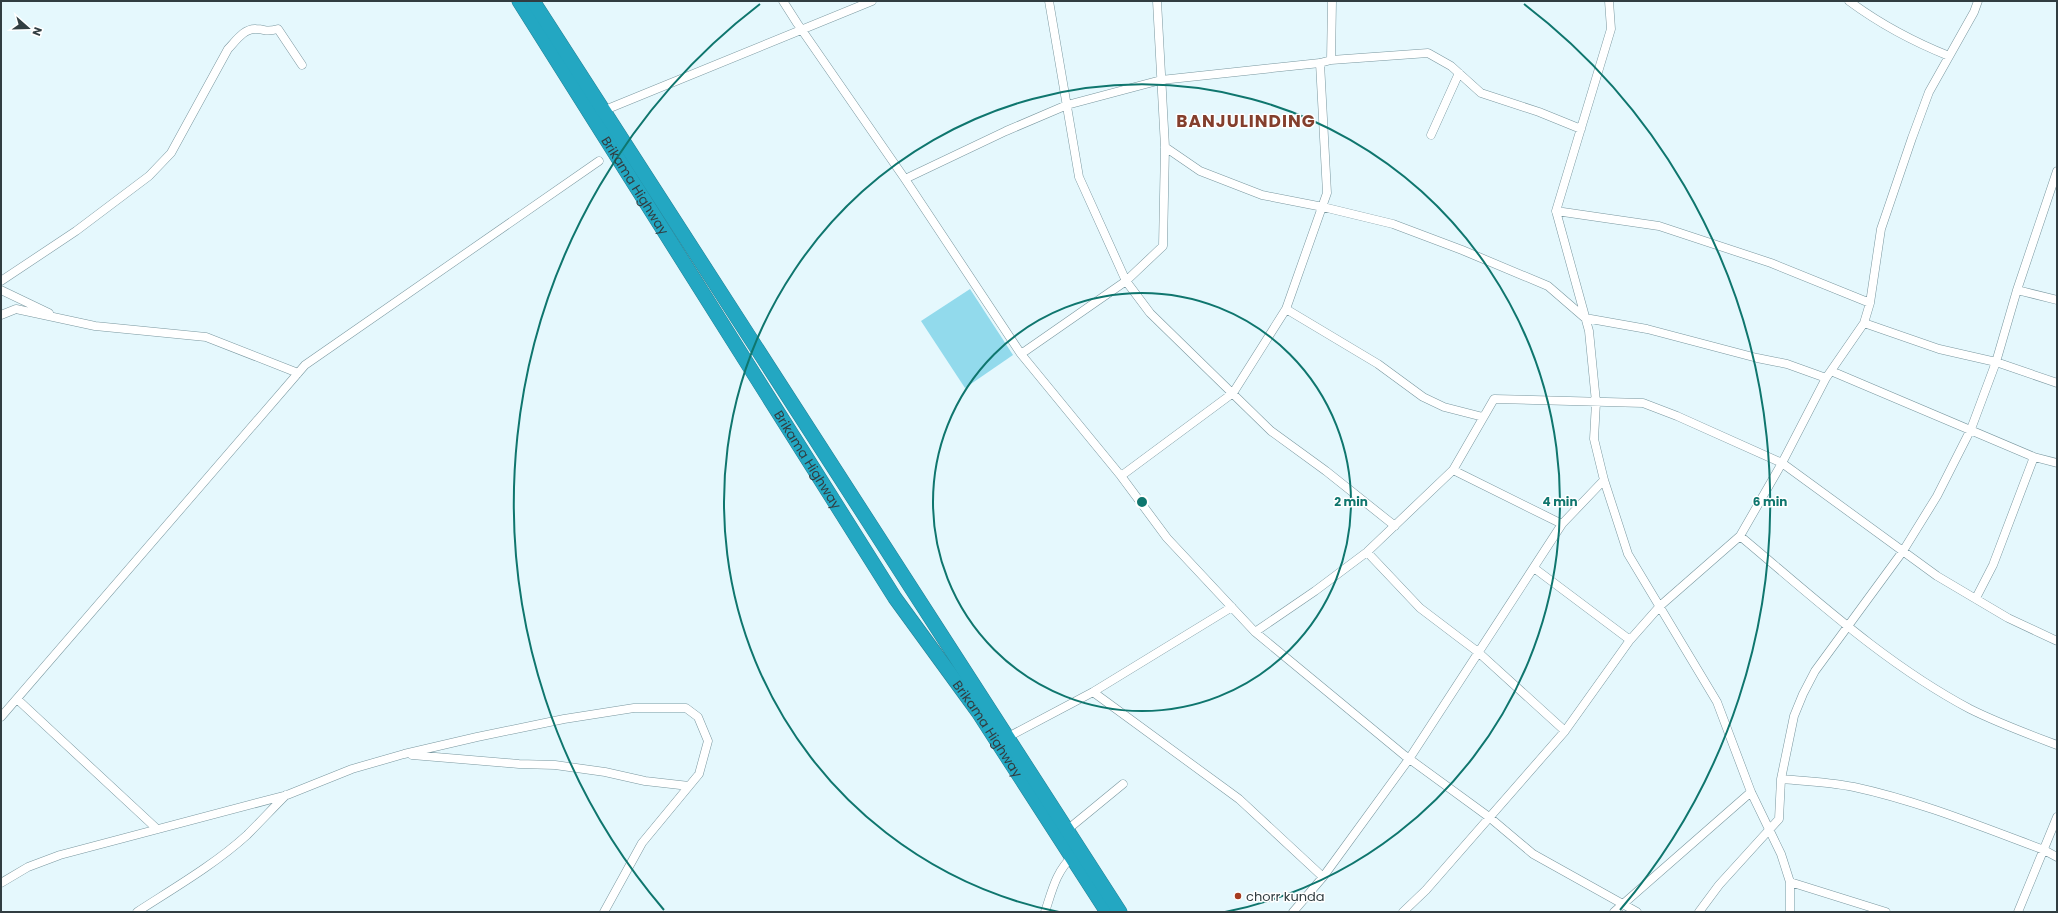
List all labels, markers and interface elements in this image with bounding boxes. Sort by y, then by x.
north arrow [8,8,48,48]
text: N [28,25,46,38]
district label: BANJULINDING [1176,109,1316,133]
street label: Brikama Highway [597,133,673,239]
street label: Brikama Highway [769,407,846,513]
text: 2 min [1334,493,1368,510]
text: 4 min [1542,493,1578,510]
text: 6 min [1753,493,1787,510]
centre of rings [1135,495,1149,509]
street label: Brikama Highway [948,677,1027,782]
place label: chorr kunda [1246,887,1325,906]
marker: chorr kunda [1233,891,1243,901]

